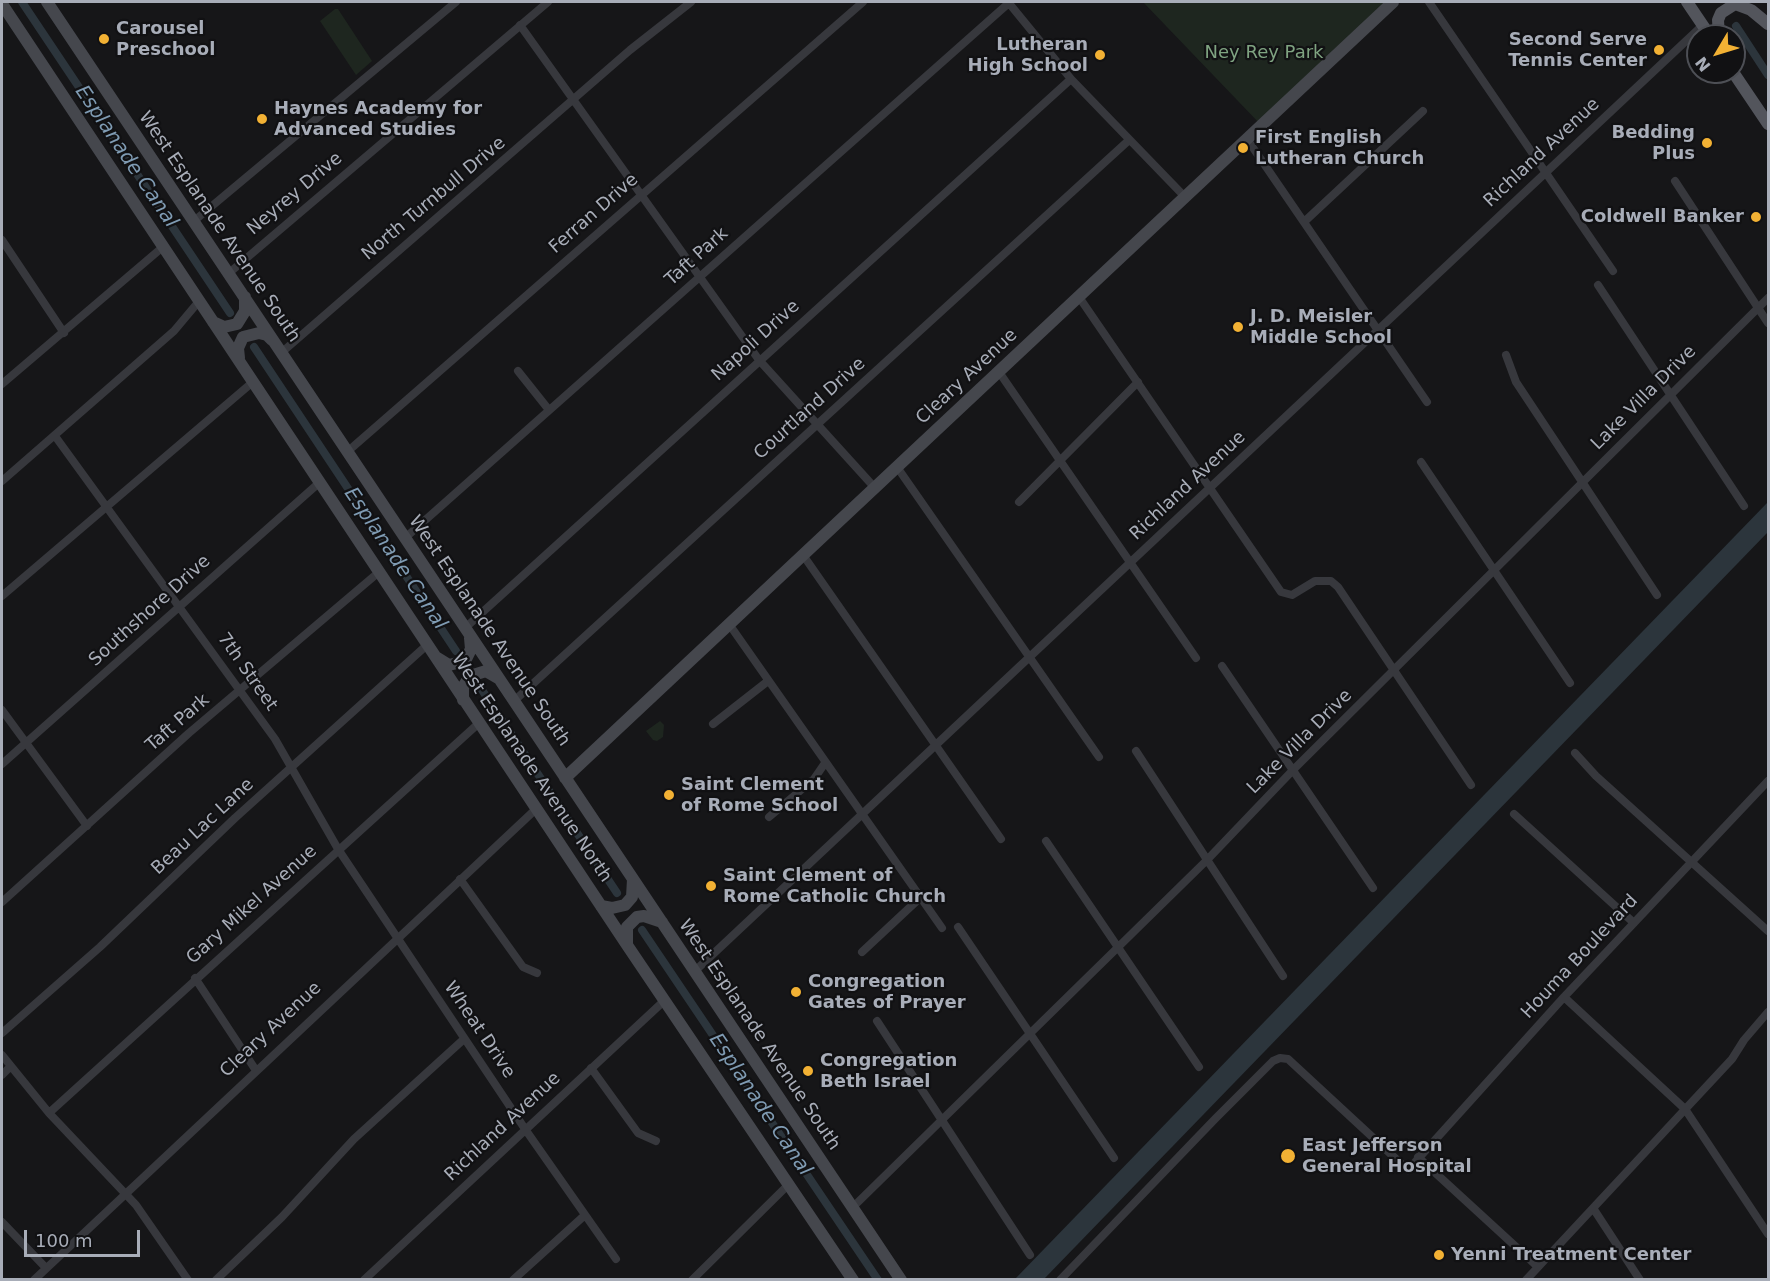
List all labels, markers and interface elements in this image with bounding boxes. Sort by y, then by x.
place label: Carousel Preschool [116,18,215,60]
north arrow [1686,24,1746,84]
place label: Second Serve Tennis Center [1508,29,1647,72]
marker: Carousel Preschool [97,32,111,46]
place label: Lutheran High School [967,34,1088,76]
park label: Ney Rey Park [1205,42,1323,64]
marker: Second Serve Tennis Center [1652,43,1666,57]
marker: Lutheran High School [1093,48,1107,62]
text: N [1691,53,1715,75]
water label: Esplanade Canal [69,81,183,233]
street label: Richland Avenue [1480,94,1604,212]
place label: Haynes Academy for Advanced Studies [274,98,482,140]
street label: West Esplanade Avenue South [134,107,304,347]
marker: Haynes Academy for Advanced Studies [255,112,269,126]
place label: Bedding Plus [1611,122,1695,164]
place label: First English Lutheran Church [1255,127,1424,170]
street label: North Turnbull Drive [358,133,510,265]
marker: Bedding Plus [1700,136,1714,150]
marker: First English Lutheran Church [1236,141,1250,155]
street label: Neyrey Drive [243,148,347,240]
street label: Ferran Drive [545,169,643,259]
place label: Coldwell Banker [1581,206,1744,228]
marker: Coldwell Banker [1749,210,1763,224]
street label: Taft Park [661,223,733,291]
street label: Napoli Drive [708,296,804,386]
place label: J. D. Meisler Middle School [1250,306,1392,348]
marker: J. D. Meisler Middle School [1231,320,1245,334]
street label: Cleary Avenue [912,325,1022,429]
street label: Lake Villa Drive [1587,341,1701,455]
street label: Courtland Drive [750,353,870,465]
street label: Richland Avenue [1126,427,1250,545]
water label: Esplanade Canal [338,483,452,635]
street label: West Esplanade Avenue South [404,511,574,751]
street label: Southshore Drive [85,551,215,671]
street label: 7th Street [212,629,282,715]
street label: West Esplanade Avenue North [446,649,616,887]
street label: Lake Villa Drive [1243,685,1357,799]
street label: Taft Park [142,690,214,756]
street label: Beau Lac Lane [147,774,259,880]
place label: Saint Clement of Rome School [681,774,838,816]
marker: Saint Clement of Rome School [662,788,676,802]
street label: Gary Mikel Avenue [182,841,322,969]
place label: Saint Clement of Rome Catholic Church [723,865,946,908]
marker: Saint Clement of Rome Catholic Church [704,879,718,893]
street label: Houma Boulevard [1517,891,1643,1023]
street label: West Esplanade Avenue South [674,915,844,1155]
place label: Congregation Gates of Prayer [808,971,966,1014]
street label: Cleary Avenue [216,978,326,1082]
street label: Wheat Drive [439,978,519,1082]
marker: Congregation Gates of Prayer [789,985,803,999]
water label: Esplanade Canal [703,1029,817,1181]
place label: Congregation Beth Israel [820,1050,957,1092]
marker: Congregation Beth Israel [801,1064,815,1078]
street label: Richland Avenue [441,1068,565,1186]
place label: East Jefferson General Hospital [1302,1135,1472,1178]
marker: East Jefferson General Hospital [1279,1147,1297,1165]
scale bar [27,1218,142,1256]
text: 100 m [35,1230,93,1251]
place label: Yenni Treatment Center [1451,1244,1691,1266]
marker: Yenni Treatment Center [1432,1248,1446,1262]

